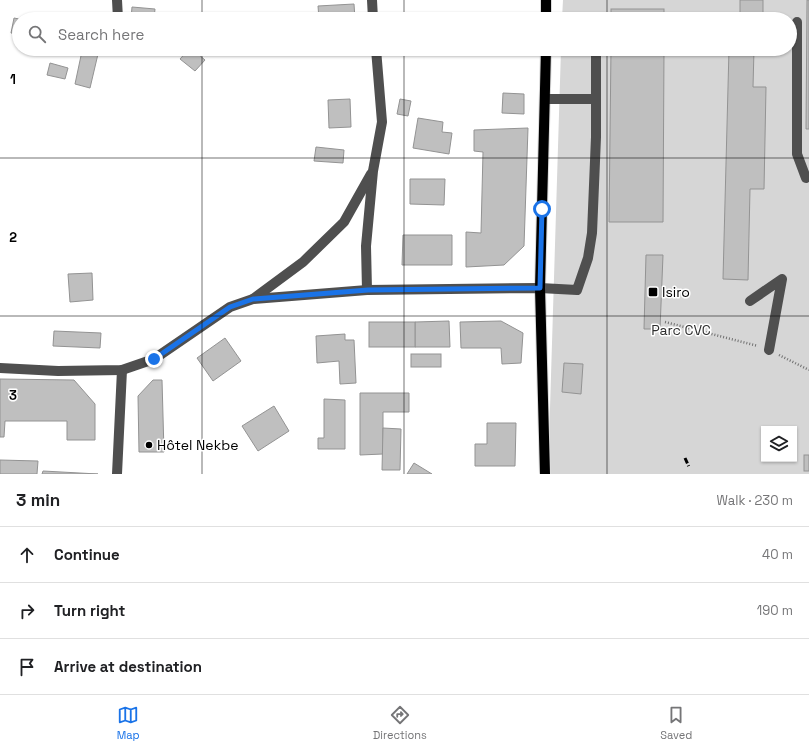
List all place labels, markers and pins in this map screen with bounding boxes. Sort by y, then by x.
place label: Isiro [662,283,690,301]
marker: Isiro [647,286,659,298]
place label: Hôtel Nekbe [157,436,239,454]
marker: Hôtel Nekbe [144,440,154,450]

